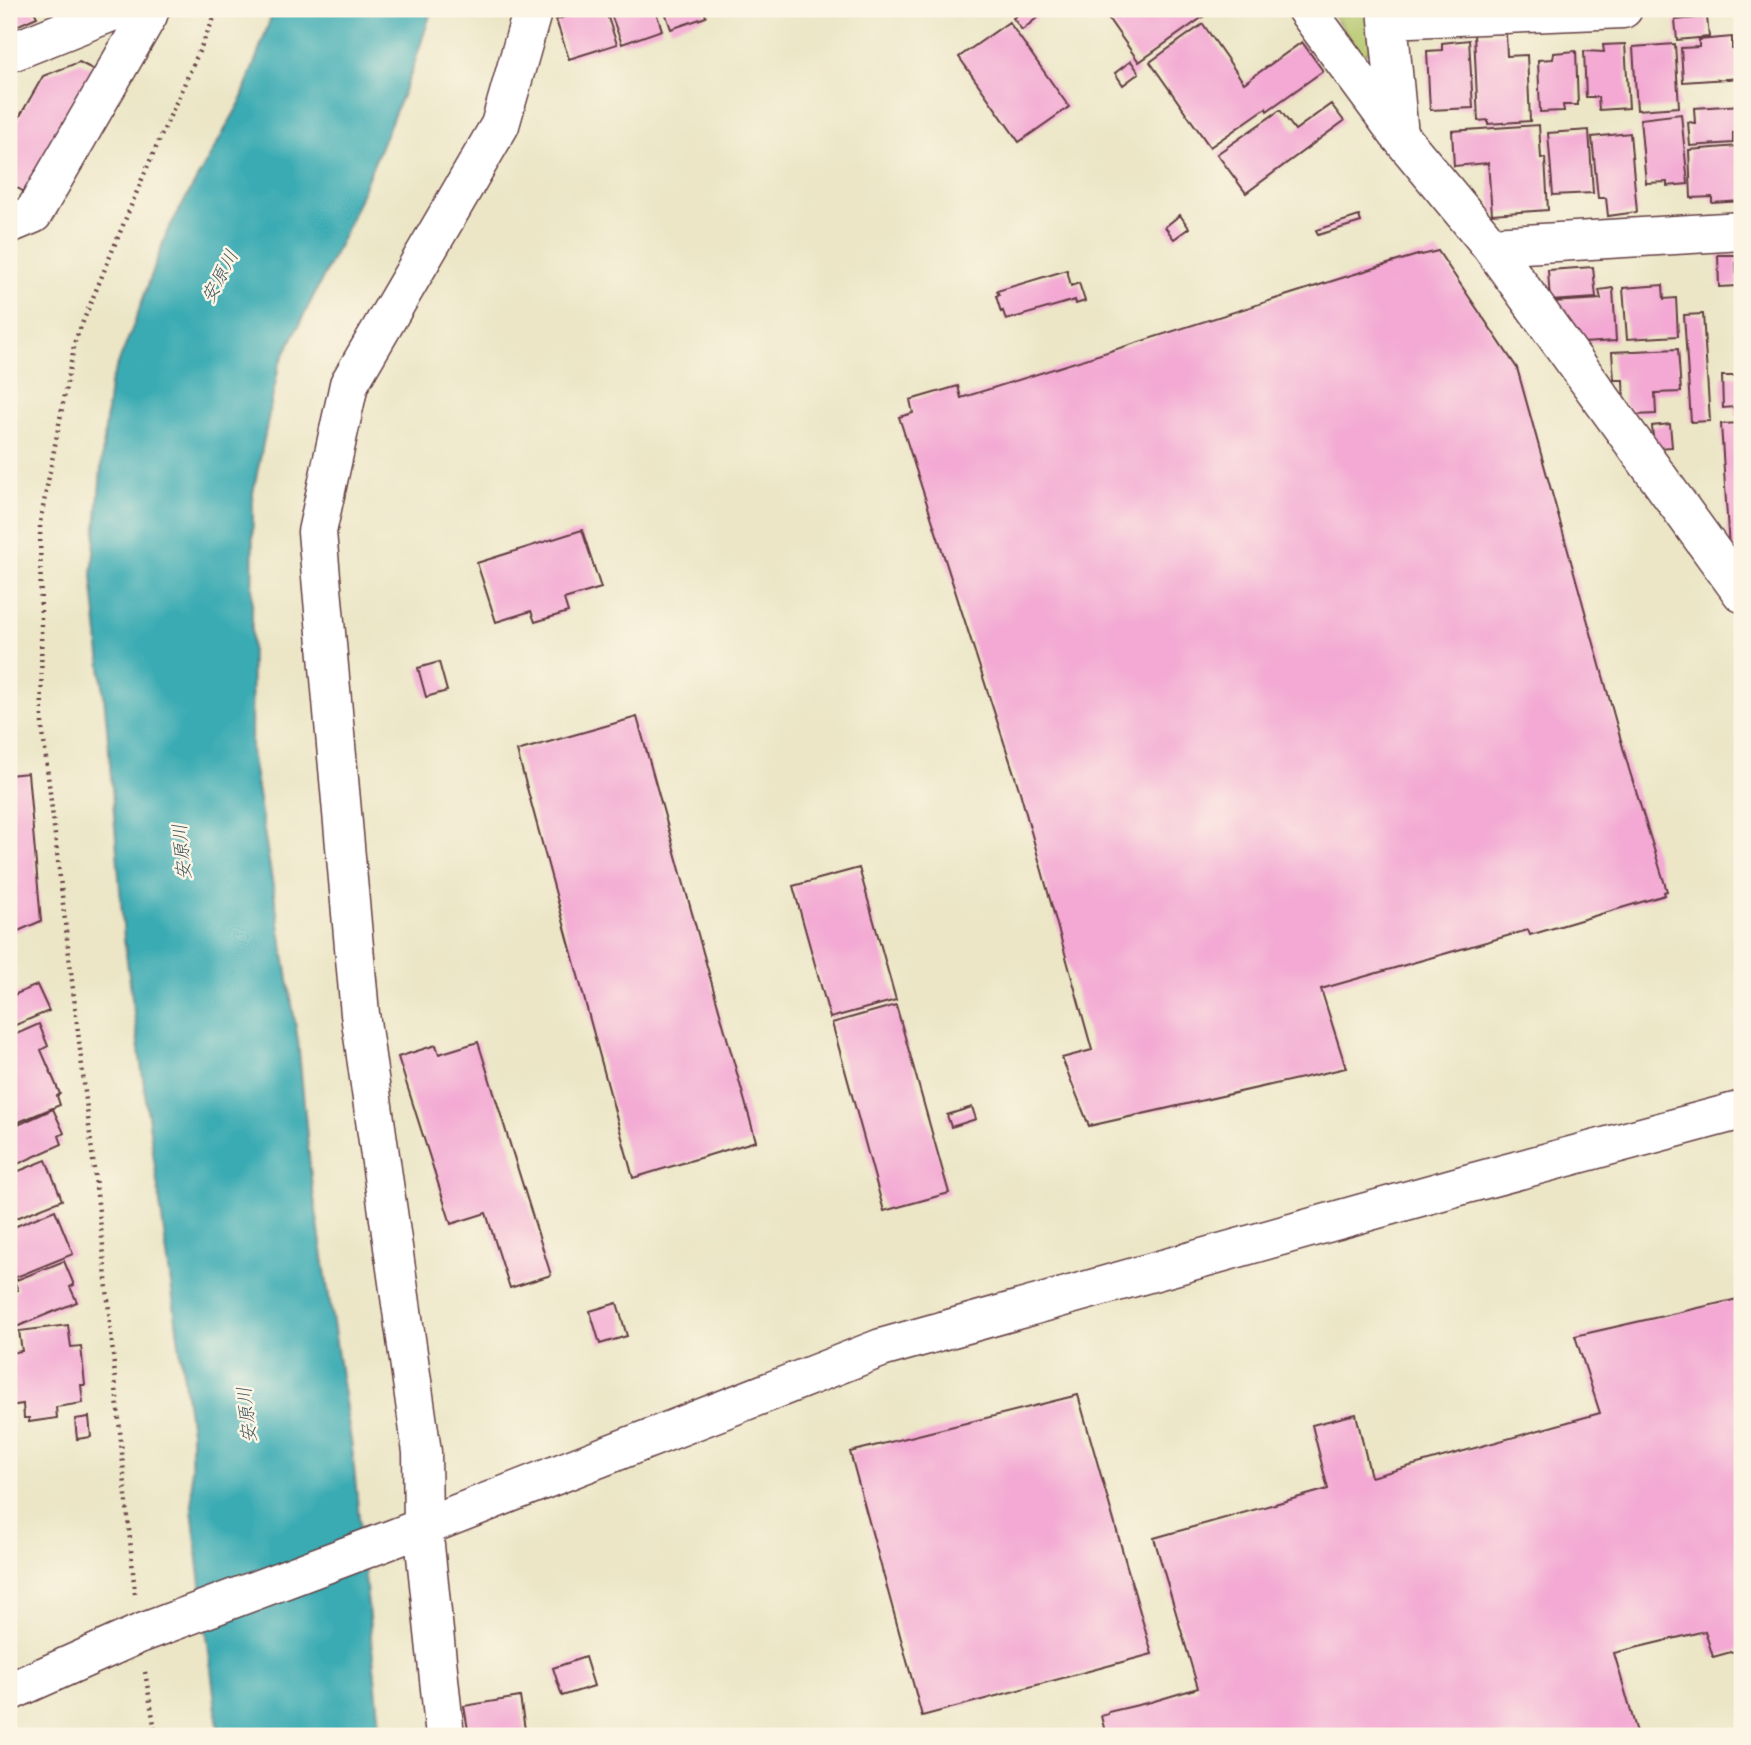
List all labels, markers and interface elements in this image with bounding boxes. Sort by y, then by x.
water label: 安原川 [194,245,243,307]
water label: 安原川 [166,823,195,882]
water label: 安原川 [230,1385,261,1445]

